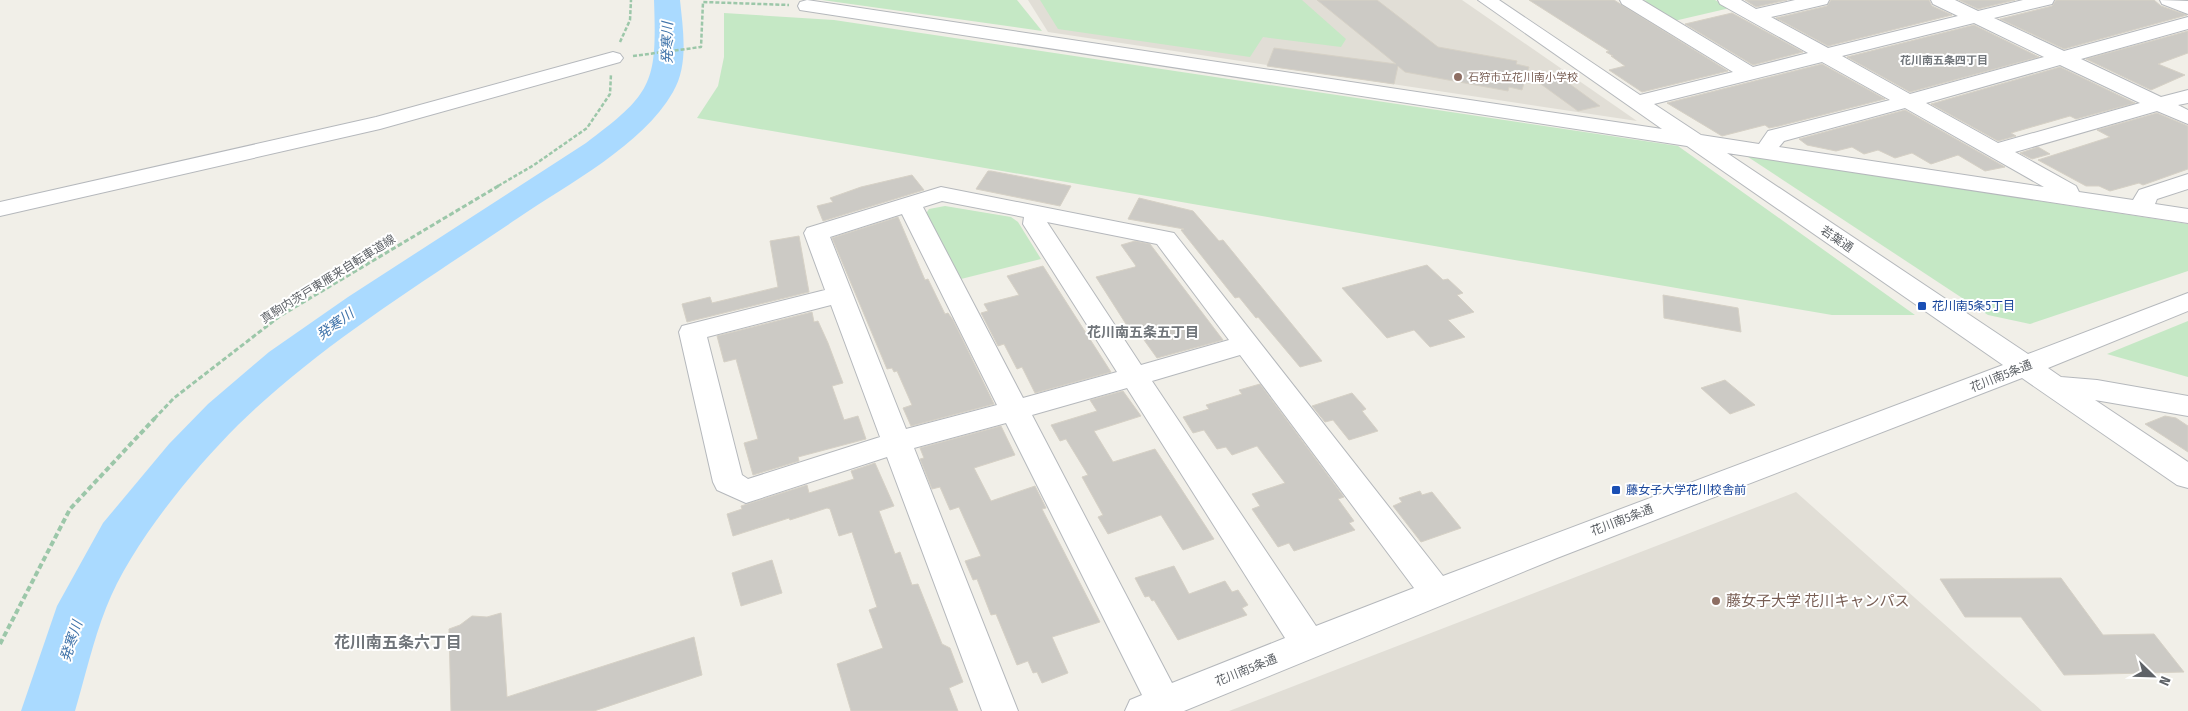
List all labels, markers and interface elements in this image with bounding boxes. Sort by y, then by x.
water label: 発寒川 [659,20,676,64]
district label: 花川南五条四丁目 [1900,54,1988,67]
marker: 石狩市立花川南小学校 [1452,71,1464,83]
place label: 石狩市立花川南小学校 [1468,71,1578,84]
street label: 若葉通 [1818,223,1856,255]
street label: 真駒内茨戸東雁来自転車道線 [258,232,398,326]
place label: 花川南5条5丁目 [1932,299,2015,313]
marker: 花川南5条5丁目 [1916,300,1928,312]
water label: 発寒川 [313,304,359,344]
district label: 花川南五条五丁目 [1087,324,1199,341]
street label: 花川南5条通 [1968,357,2034,395]
place label: 藤女子大学花川校舎前 [1626,483,1746,497]
marker: 藤女子大学花川校舎前 [1610,484,1622,496]
street label: 花川南5条通 [1589,502,1655,538]
place label: 藤女子大学 花川キャンパス [1726,592,1910,610]
marker: 藤女子大学 花川キャンパス [1710,595,1722,607]
water label: 発寒川 [57,617,87,664]
district label: 花川南五条六丁目 [334,633,462,652]
street label: 花川南5条通 [1213,651,1279,689]
north arrow [2128,651,2178,701]
text: N [2155,674,2174,688]

